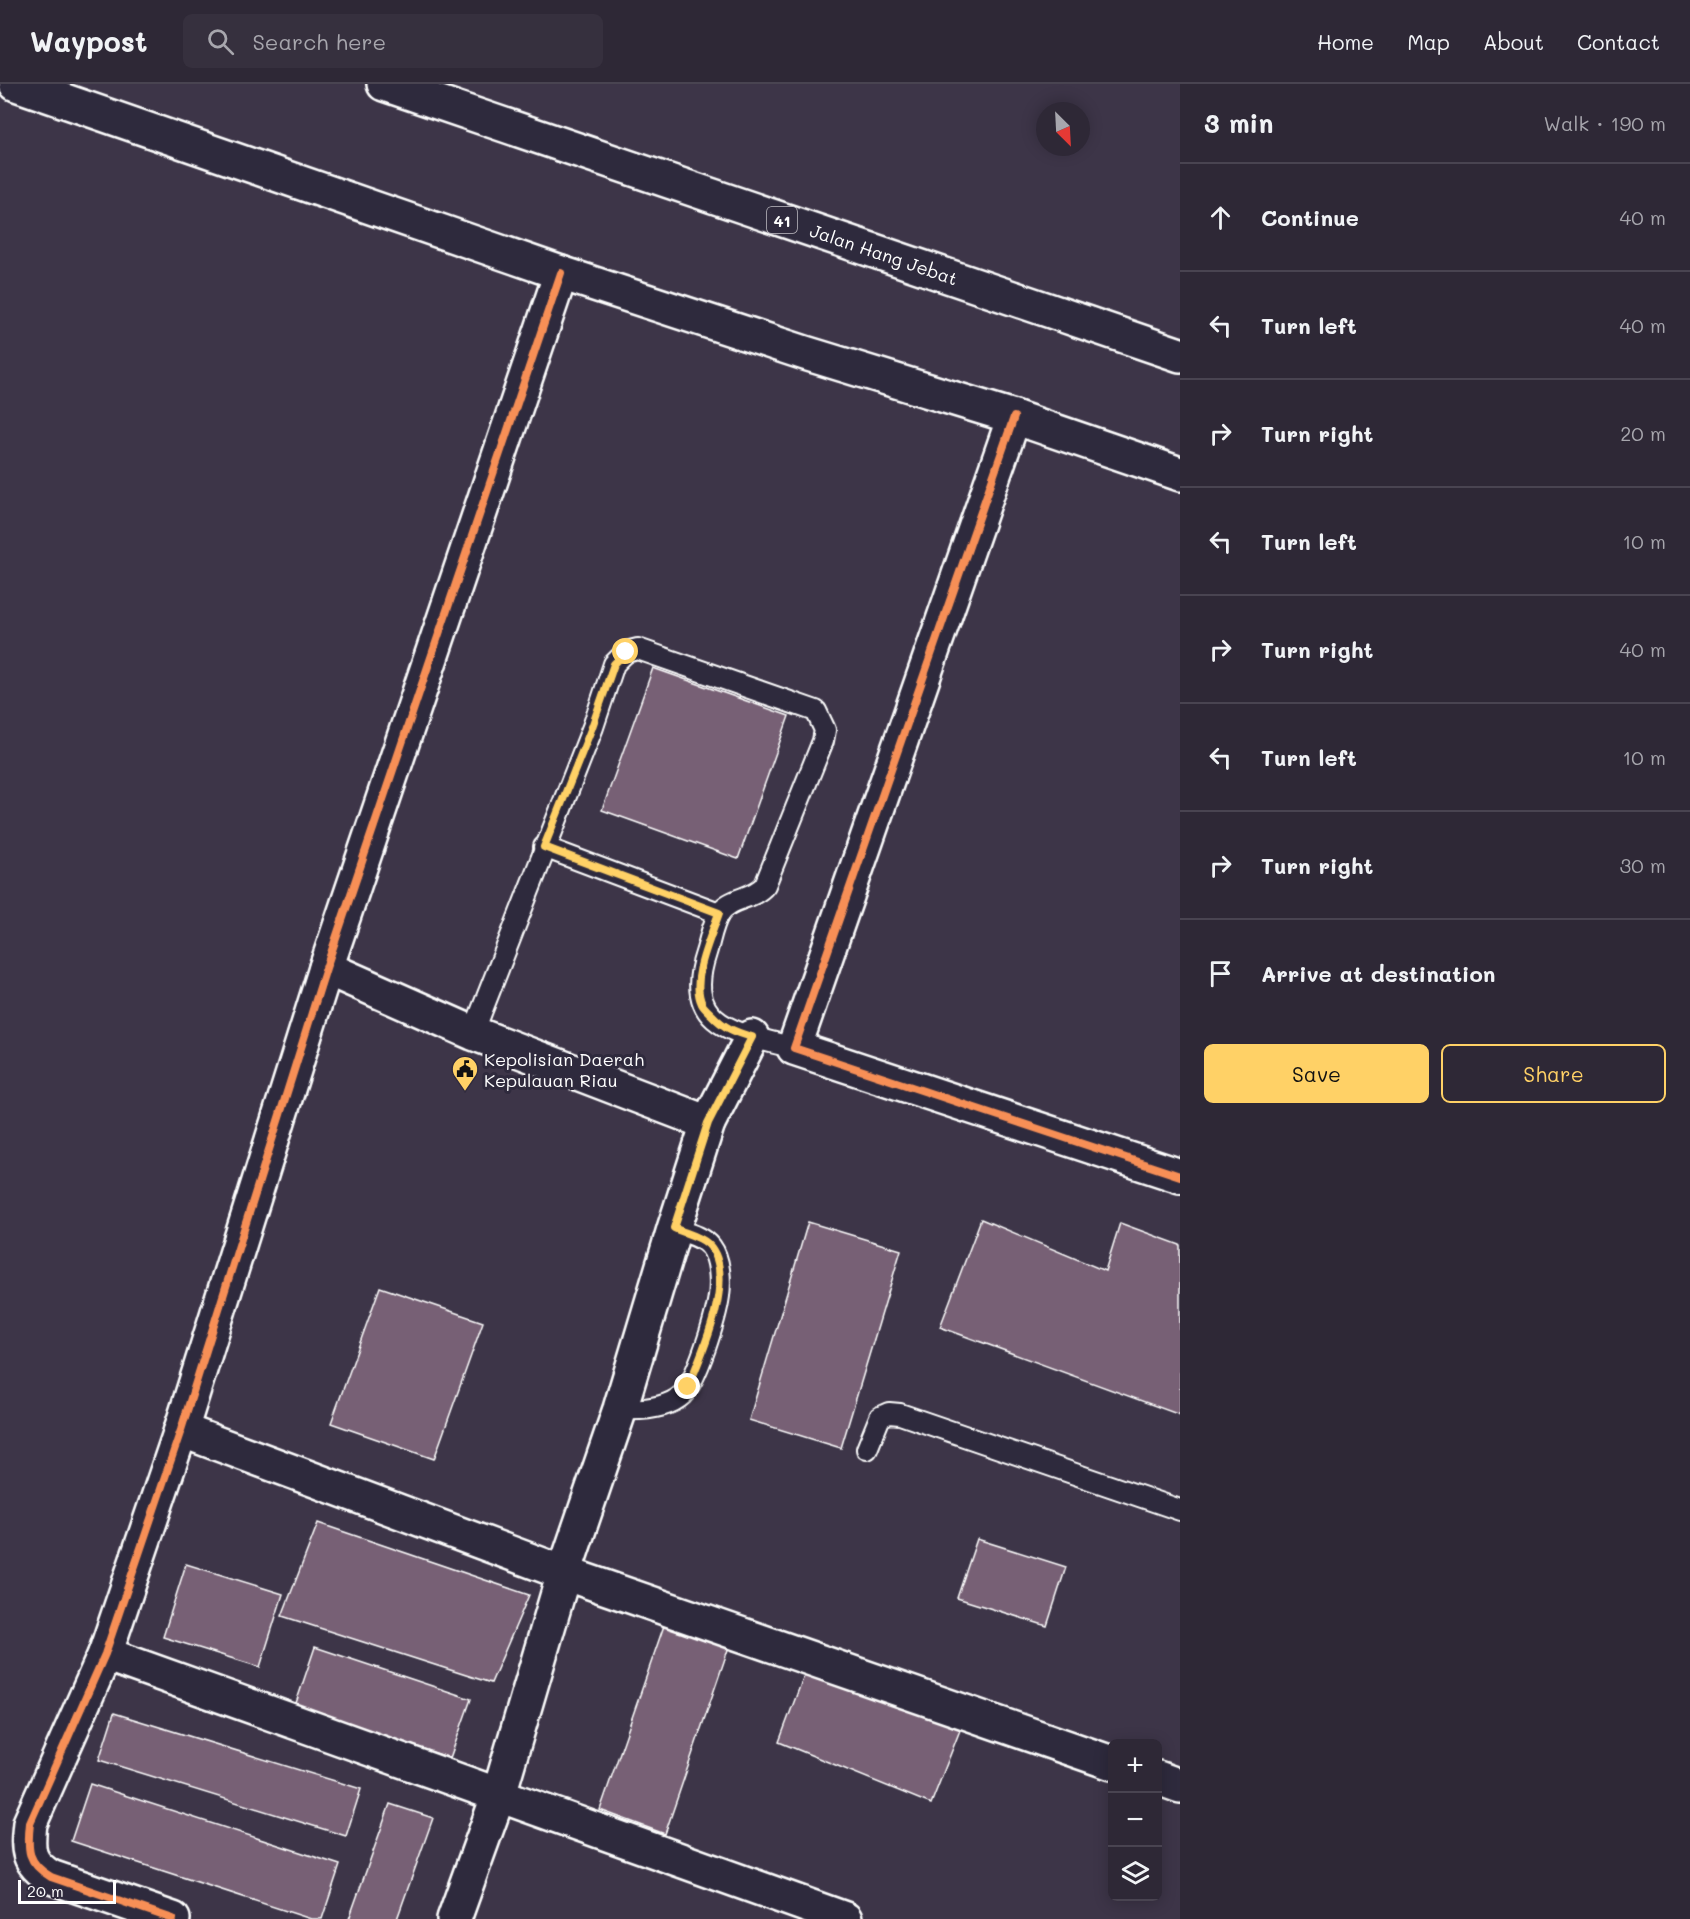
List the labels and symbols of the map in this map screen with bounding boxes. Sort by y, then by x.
north arrow [1036,102,1090,156]
road number: 41 [767,207,797,233]
street label: Jalan Hang Jebat [807,218,961,290]
route start [612,638,638,664]
place label: Kepolisian Daerah Kepulauan Riau [484,1047,644,1092]
public building icon: Kepolisian Daerah Kepulauan Riau [450,1054,480,1092]
route end [674,1373,700,1399]
scale bar [18,1877,116,1904]

